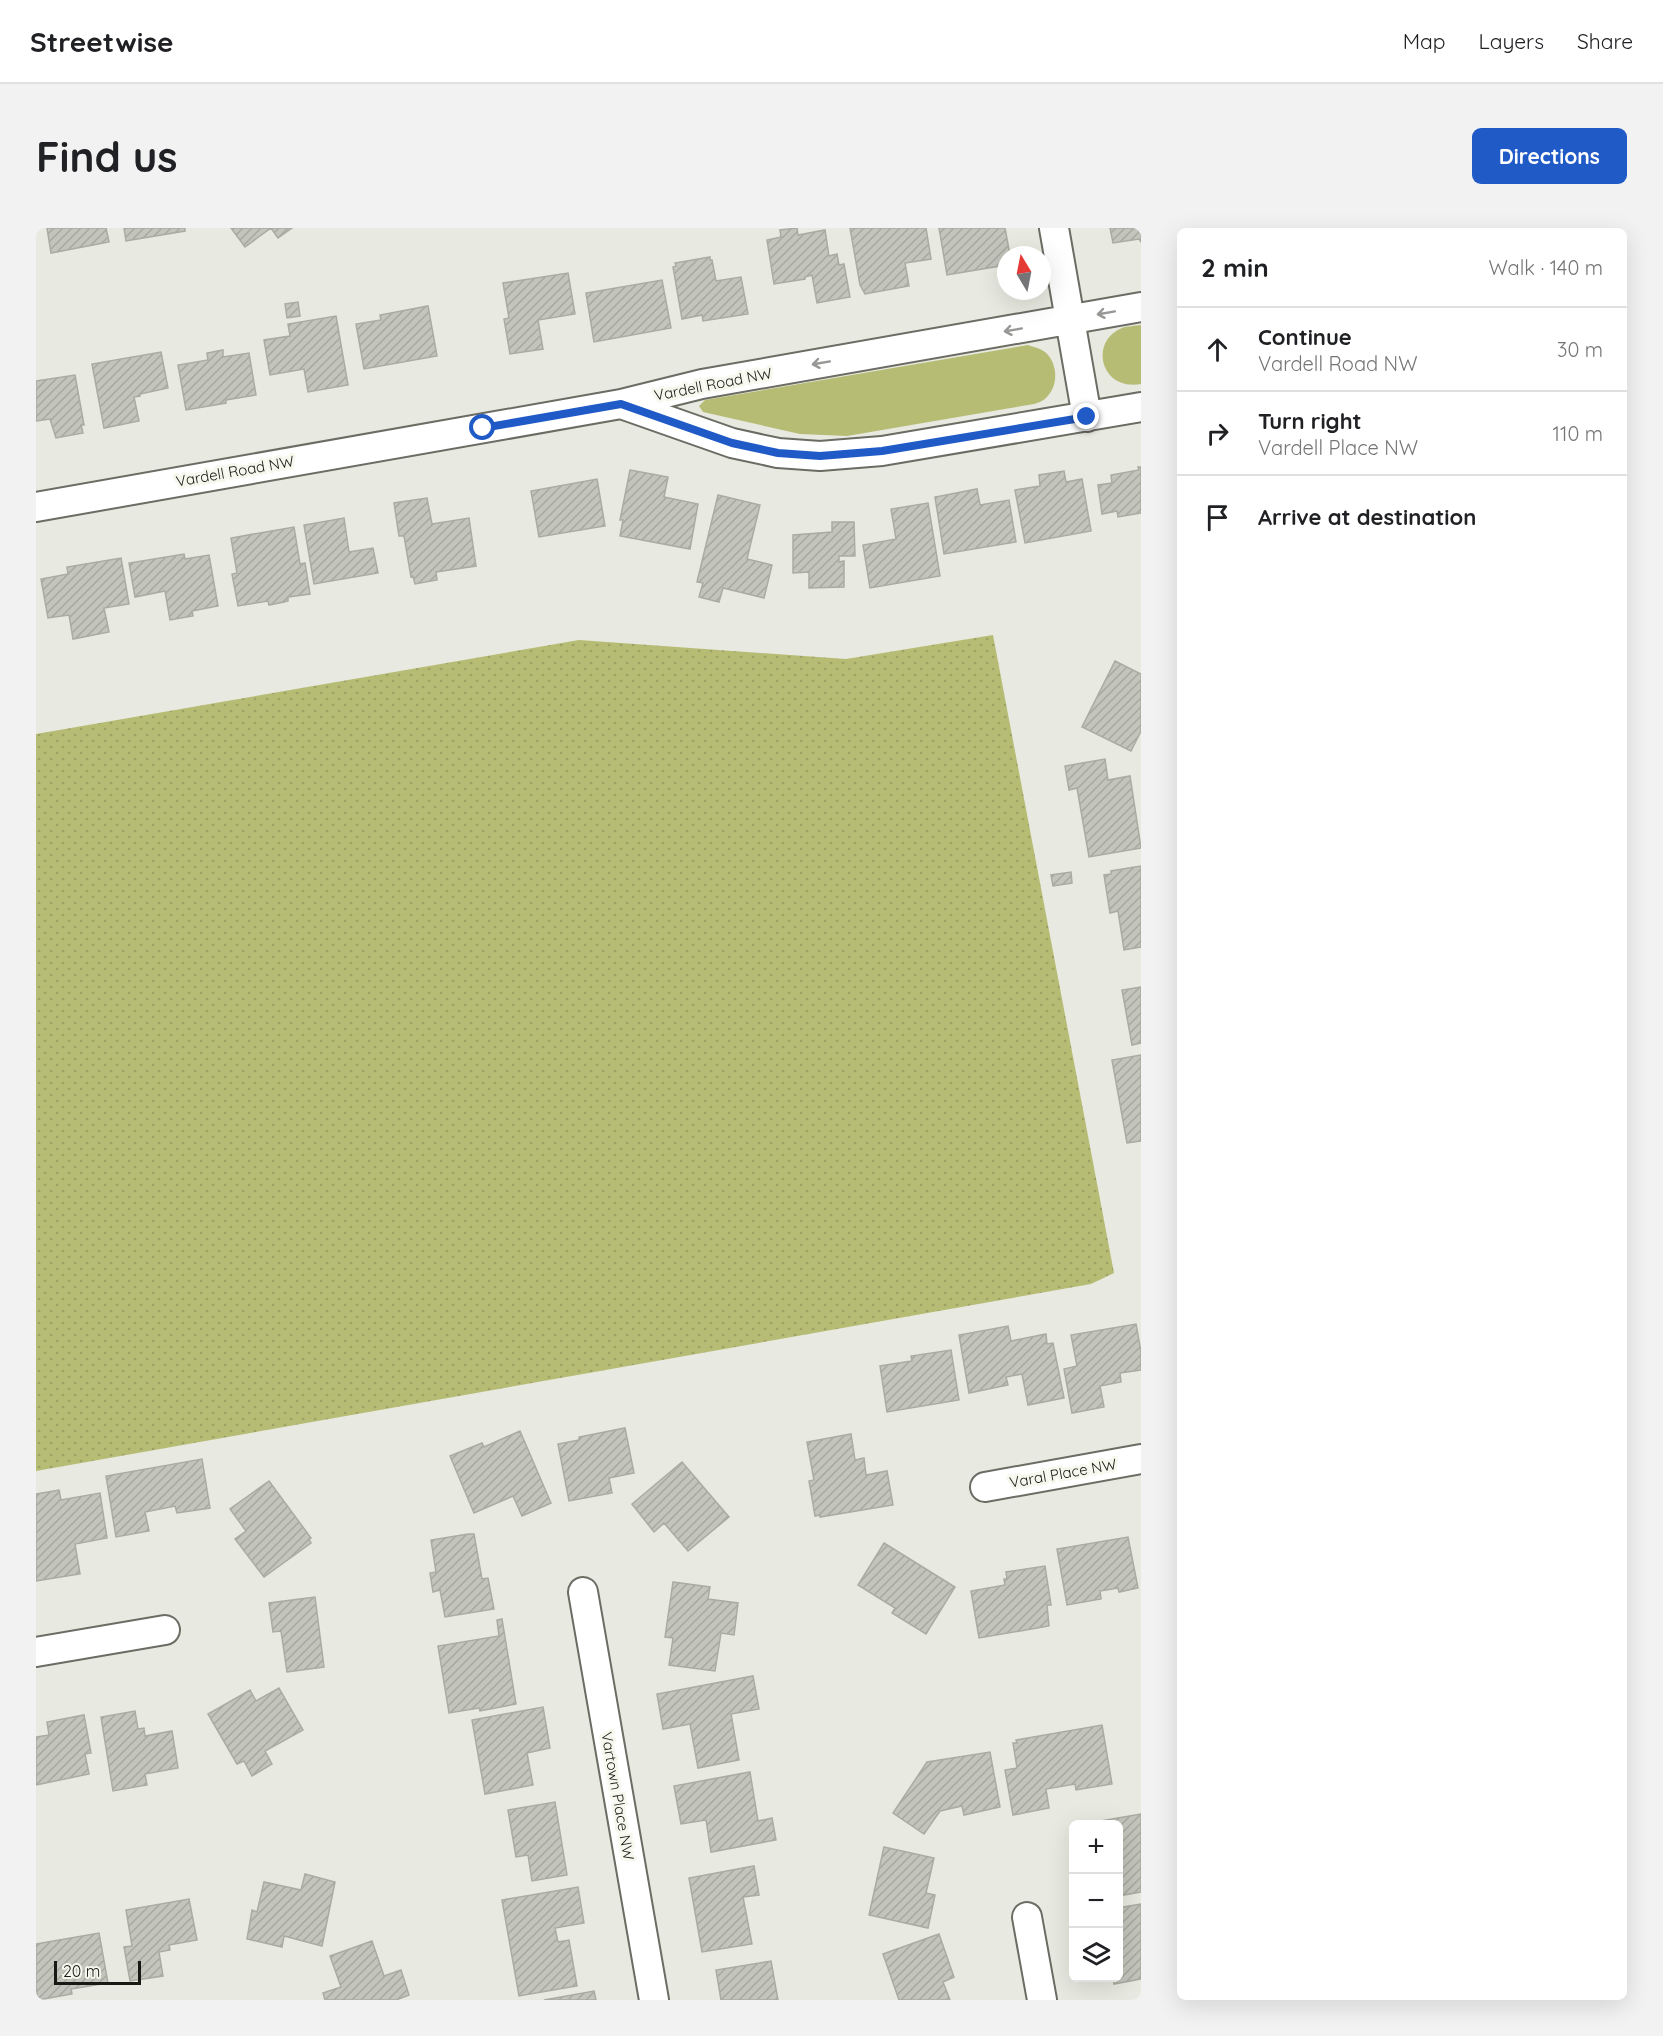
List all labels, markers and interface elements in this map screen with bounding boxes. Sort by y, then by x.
text: Streetwise [30,24,173,59]
text: Map [1403,28,1446,54]
text: Layers [1479,28,1544,54]
text: Share [1577,28,1633,54]
button: Directions [1472,128,1627,184]
text: Find us [36,130,178,183]
north arrow [997,246,1051,300]
text: 2 min [1201,251,1269,284]
text: Walk · 140 m [1488,255,1603,280]
one-way arrow [1097,308,1116,319]
text: Continue [1258,323,1352,351]
one-way arrow [1004,324,1024,335]
icon: ahead [1201,333,1234,366]
text: 30 m [1557,337,1603,362]
text: Vardell Road NW [1258,351,1417,376]
one-way arrow [812,358,832,369]
street label: Vardell Road NW [652,363,774,405]
route end [1073,403,1099,429]
text: Turn right [1258,407,1362,435]
route start [469,414,495,440]
icon: right [1201,417,1234,450]
text: 110 m [1553,421,1603,446]
text: Vardell Place NW [1258,435,1418,460]
street label: Vardell Road NW [174,451,296,491]
icon: arrive [1201,501,1234,534]
text: Arrive at destination [1258,503,1476,531]
street label: Varal Place NW [1008,1454,1118,1492]
street label: Vartown Place NW [597,1730,639,1862]
map controls [1069,1820,1123,1982]
button: + [1069,1820,1123,1874]
button: − [1069,1874,1123,1928]
button: layers [1069,1928,1123,1982]
scale bar [54,1958,141,1986]
text: 20 m [63,1961,100,1981]

